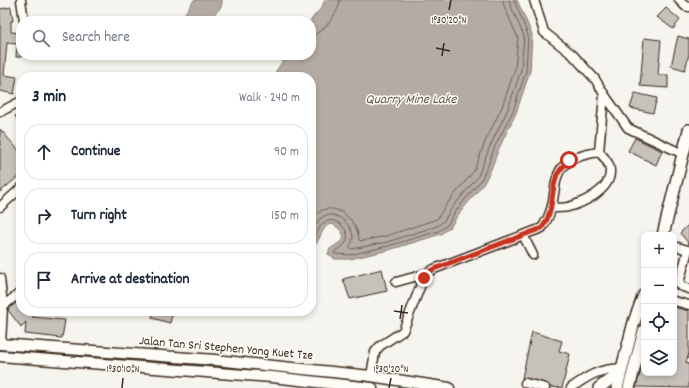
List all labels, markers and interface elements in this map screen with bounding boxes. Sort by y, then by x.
text: 1°30'20"N [431,14,467,28]
search box [16,16,316,60]
icon: search [30,27,52,49]
text: Search here [62,27,130,49]
text: 3 min [32,86,66,110]
text: Walk · 240 m [239,89,300,108]
water label: Quarry Mine Lake [366,90,457,110]
icon: ahead [33,141,55,163]
text: Continue [71,141,120,163]
text: 90 m [274,143,299,162]
route start [560,151,578,169]
icon: right [33,205,55,227]
text: Turn right [71,205,127,227]
text: 150 m [271,207,299,226]
map controls [641,232,677,376]
button: + [641,232,677,268]
button: − [641,268,677,304]
icon: arrive [33,269,55,291]
text: Arrive at destination [71,269,189,291]
route end [415,269,433,287]
button: locate [641,304,677,340]
street label: Jalan Tan Sri Stephen Yong Kuet Tze [138,332,314,366]
button: layers [641,340,677,376]
text: 1°30'10"N [106,363,140,377]
text: 1°30'20"N [373,363,409,377]

